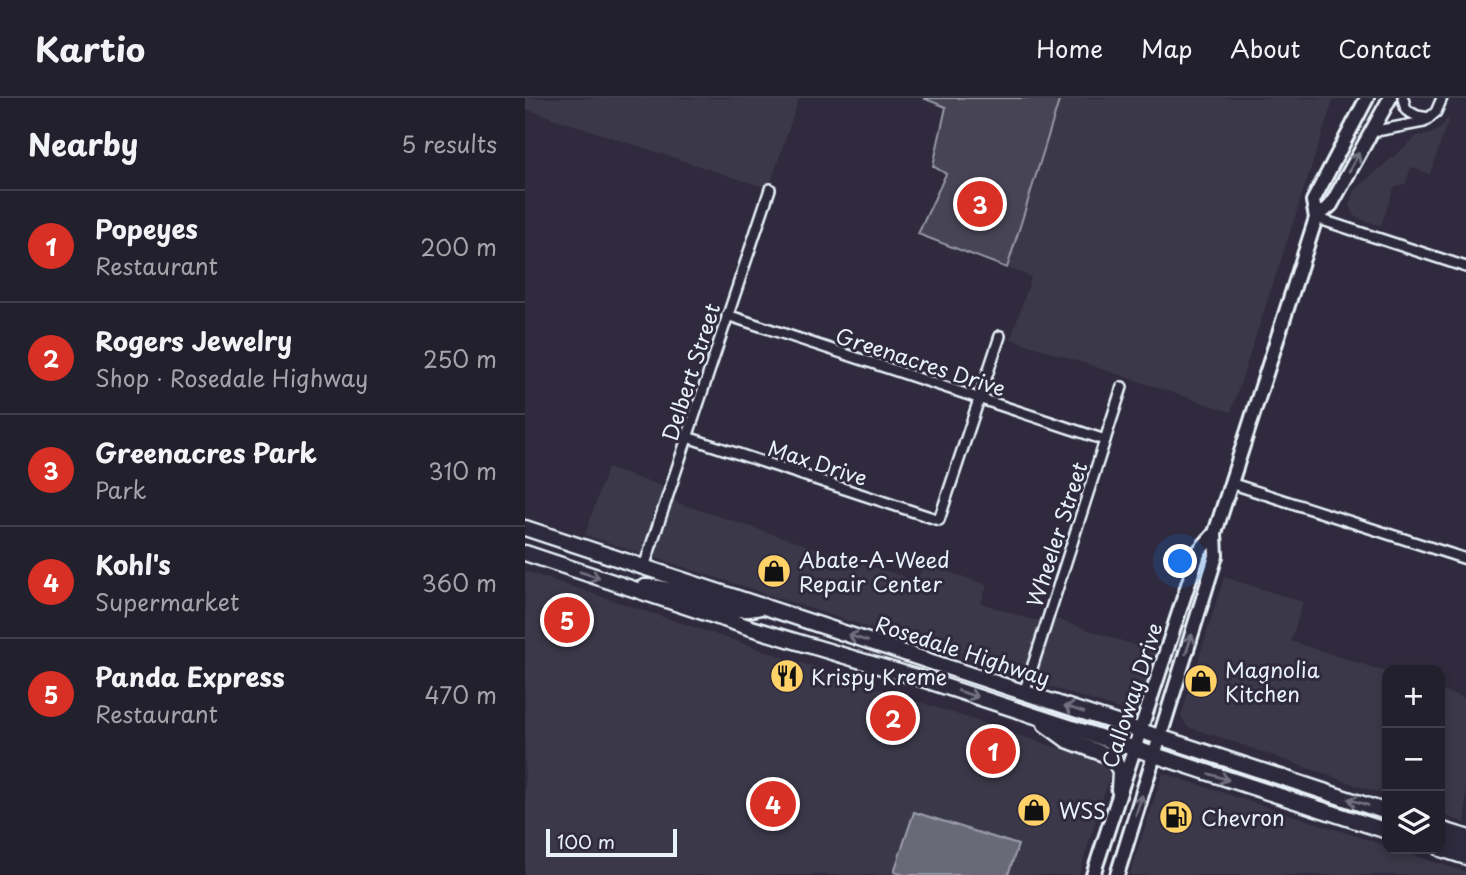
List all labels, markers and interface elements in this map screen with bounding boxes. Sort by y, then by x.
text: Kartio [35,23,145,73]
text: Home [1036,30,1103,66]
text: Map [1141,30,1192,66]
text: About [1230,30,1300,66]
text: Contact [1338,30,1431,66]
text: Nearby [28,121,138,166]
text: 5 results [401,126,497,161]
one-way arrow [1347,153,1361,173]
pin: 3 [957,178,1003,230]
text: Popeyes [95,209,198,248]
text: 1 [46,229,57,264]
text: 200 m [420,229,497,264]
text: Restaurant [95,248,218,283]
street label: Delbert Street [653,299,727,445]
street label: Greenacres Drive [832,318,1010,404]
text: Rogers Jewelry [95,321,292,360]
text: 2 [43,341,59,376]
text: 250 m [423,341,497,376]
text: Shop · Rosedale Highway [95,360,368,395]
street label: Max Drive [764,431,872,493]
text: Greenacres Park [95,433,317,472]
text: 3 [43,453,59,488]
text: 310 m [428,453,497,488]
street label: Wheeler Street [1017,457,1095,611]
text: Park [95,472,146,507]
place label: Abate-A-Weed Repair Center [799,543,950,599]
your location [1163,544,1197,578]
text: Kohl's [95,545,171,584]
shop icon: Abate-A-Weed Repair Center [755,552,793,590]
text: 4 [43,565,59,600]
text: 360 m [422,565,497,600]
one-way arrow [578,570,600,582]
text: Supermarket [95,584,239,619]
pin: 5 [544,594,590,646]
street label: Rosedale Highway [872,607,1054,693]
street label: Calloway Drive [1092,618,1170,772]
one-way arrow [848,630,870,643]
one-way arrow [1184,633,1197,655]
place label: Magnolia Kitchen [1225,653,1320,709]
text: Panda Express [95,657,285,696]
restaurant icon: Krispy Kreme [768,657,806,695]
place label: Krispy Kreme [811,660,947,692]
shop icon: Magnolia Kitchen [1182,662,1220,700]
map controls [1382,665,1445,854]
button: + [1382,665,1445,728]
text: 5 [44,677,58,712]
text: 470 m [424,677,497,712]
one-way arrow [957,688,979,701]
pin: 2 [870,692,916,744]
text: Restaurant [95,696,218,731]
one-way arrow [1064,702,1086,715]
pin: 1 [970,725,1016,777]
button: − [1382,728,1445,791]
one-way arrow [1208,772,1230,784]
pin: 4 [750,778,796,830]
shop icon: WSS [1015,791,1053,829]
button: layers [1382,791,1445,854]
place label: WSS [1059,794,1106,826]
one-way arrow [1134,795,1146,817]
one-way arrow [1348,795,1370,808]
fuel station icon: Chevron [1157,798,1195,836]
place label: Chevron [1201,801,1285,833]
scale bar [546,826,677,858]
text: 100 m [557,827,615,855]

